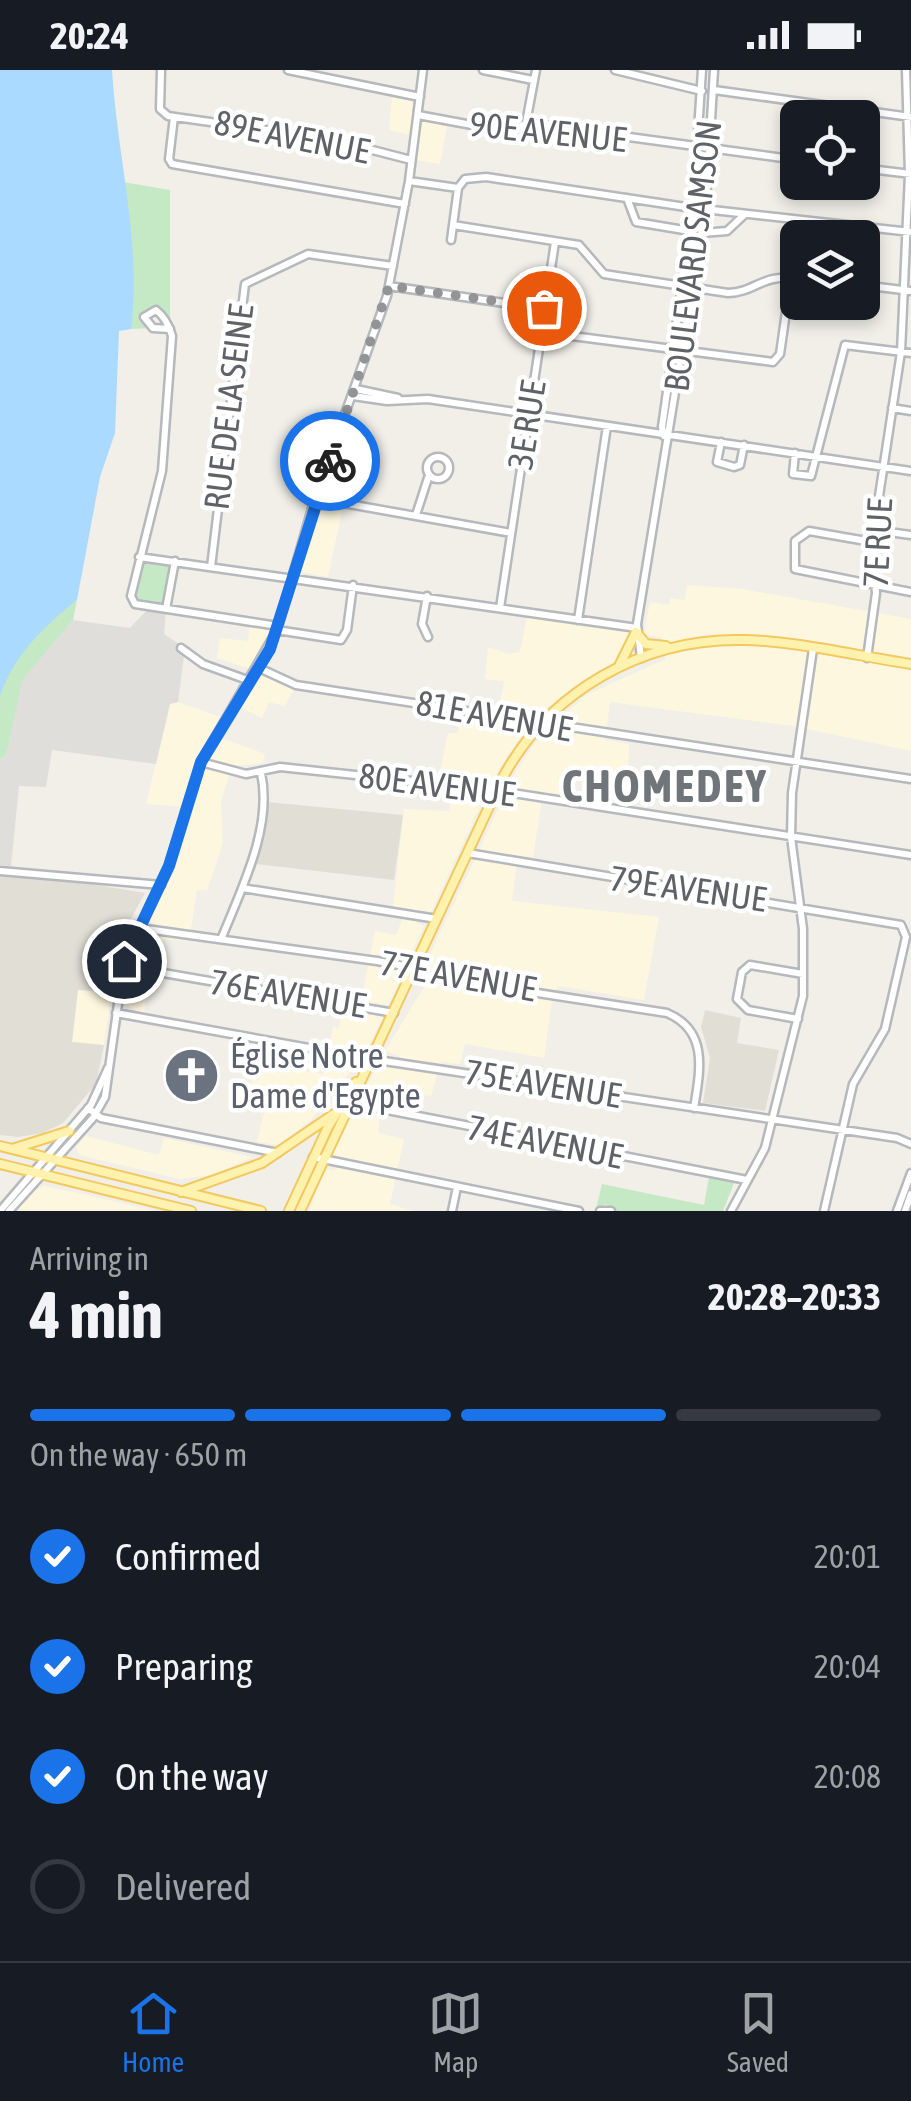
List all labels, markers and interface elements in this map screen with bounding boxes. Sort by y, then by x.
text: 20:24 [50,14,129,57]
map controls [780,100,880,320]
button: locate [780,100,880,200]
street label: 89E AVENUE [211,101,373,171]
street label: 90E AVENUE [468,103,629,159]
street label: BOULEVARD SAMSON [656,118,728,394]
button: layers [780,220,880,320]
pin [502,266,587,351]
icon: bag [517,281,572,336]
street label: RUE DE LA SEINE [196,302,260,512]
street label: 3E RUE [499,378,553,472]
courier [280,411,380,511]
icon: bike [303,434,358,489]
street label: 7E RUE [855,497,899,589]
street label: 81E AVENUE [413,682,575,748]
street label: 80E AVENUE [357,755,518,813]
district label: CHOMEDEY [562,760,768,812]
street label: 79E AVENUE [607,857,769,919]
pin [82,919,167,1004]
icon: home [97,934,152,989]
street label: 77E AVENUE [377,942,539,1008]
street label: 76E AVENUE [207,961,369,1025]
place label: Église Notre Dame d'Egypte [230,1035,421,1115]
church icon: Église Notre Dame d'Egypte [161,1046,221,1106]
street label: 75E AVENUE [462,1051,624,1115]
street label: 74E AVENUE [464,1106,626,1176]
text: Arriving in [30,1240,149,1277]
text: 20:28–20:33 [708,1275,881,1318]
text: 4 min [30,1277,163,1352]
text: On the way · 650 m [30,1436,247,1473]
icon: check [30,1529,85,1584]
text: Confirmed [115,1535,261,1578]
text: 20:01 [814,1538,881,1575]
icon: check [30,1639,85,1694]
text: Preparing [115,1645,253,1688]
text: 20:04 [814,1648,881,1685]
icon: check [30,1749,85,1804]
text: On the way [115,1755,268,1798]
text: 20:08 [814,1758,881,1795]
text: Delivered [115,1865,251,1908]
tab: Home [122,1986,184,2078]
tab: Map [428,1986,483,2078]
tab: Saved [727,1986,789,2078]

